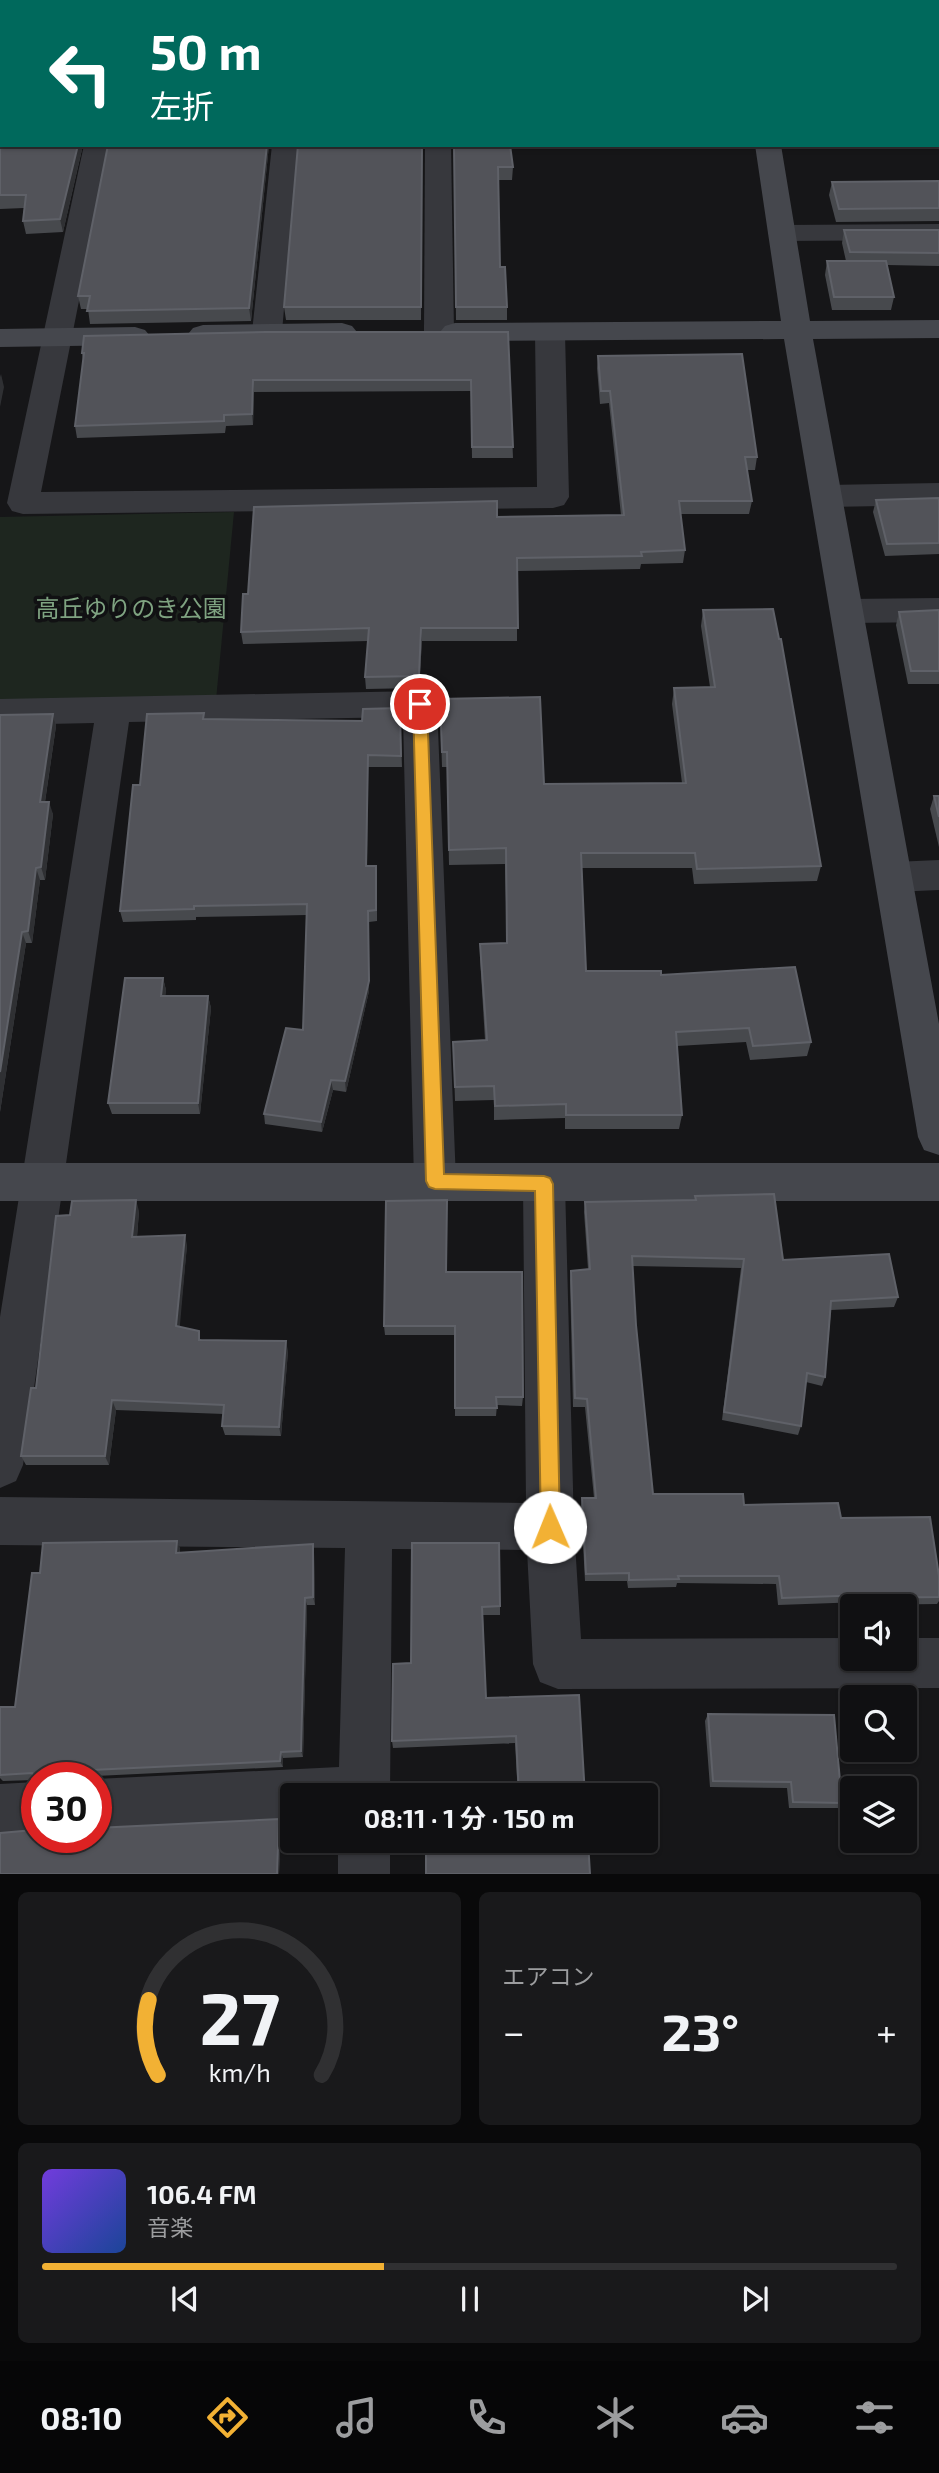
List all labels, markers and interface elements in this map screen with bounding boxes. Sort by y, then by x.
text: 50 m [150,21,262,80]
icon: left [35,28,126,119]
text: 左折 [150,86,214,124]
park label: 高丘ゆりのき公園 [35,593,227,622]
pin [390,674,450,734]
icon: arrive [401,685,439,723]
position arrow [513,1490,587,1564]
map controls [840,1594,917,1853]
button: sound [840,1594,917,1671]
button: search [840,1685,917,1762]
speed limit sign: 30 [21,1762,112,1853]
button: layers [840,1776,917,1853]
text: 08:11 · 1 分 · 150 m [364,1802,574,1833]
text: エアコン [503,1962,595,1990]
text: 27 [199,1972,280,2060]
text: 23° [662,1999,739,2061]
text: − [503,2008,525,2054]
text: + [876,2008,897,2054]
text: km/h [208,2056,270,2086]
text: 106.4 FM [147,2178,257,2209]
text: 音楽 [147,2213,193,2241]
icon: previous [166,2280,204,2318]
icon: pause [451,2280,489,2318]
icon: next [736,2280,774,2318]
icon: directions [203,2393,252,2442]
icon: music [332,2393,381,2442]
icon: phone [462,2393,511,2442]
icon: climate [591,2393,640,2442]
icon: car [720,2393,769,2442]
icon: filters [850,2393,899,2442]
text: 08:10 [40,2398,123,2436]

